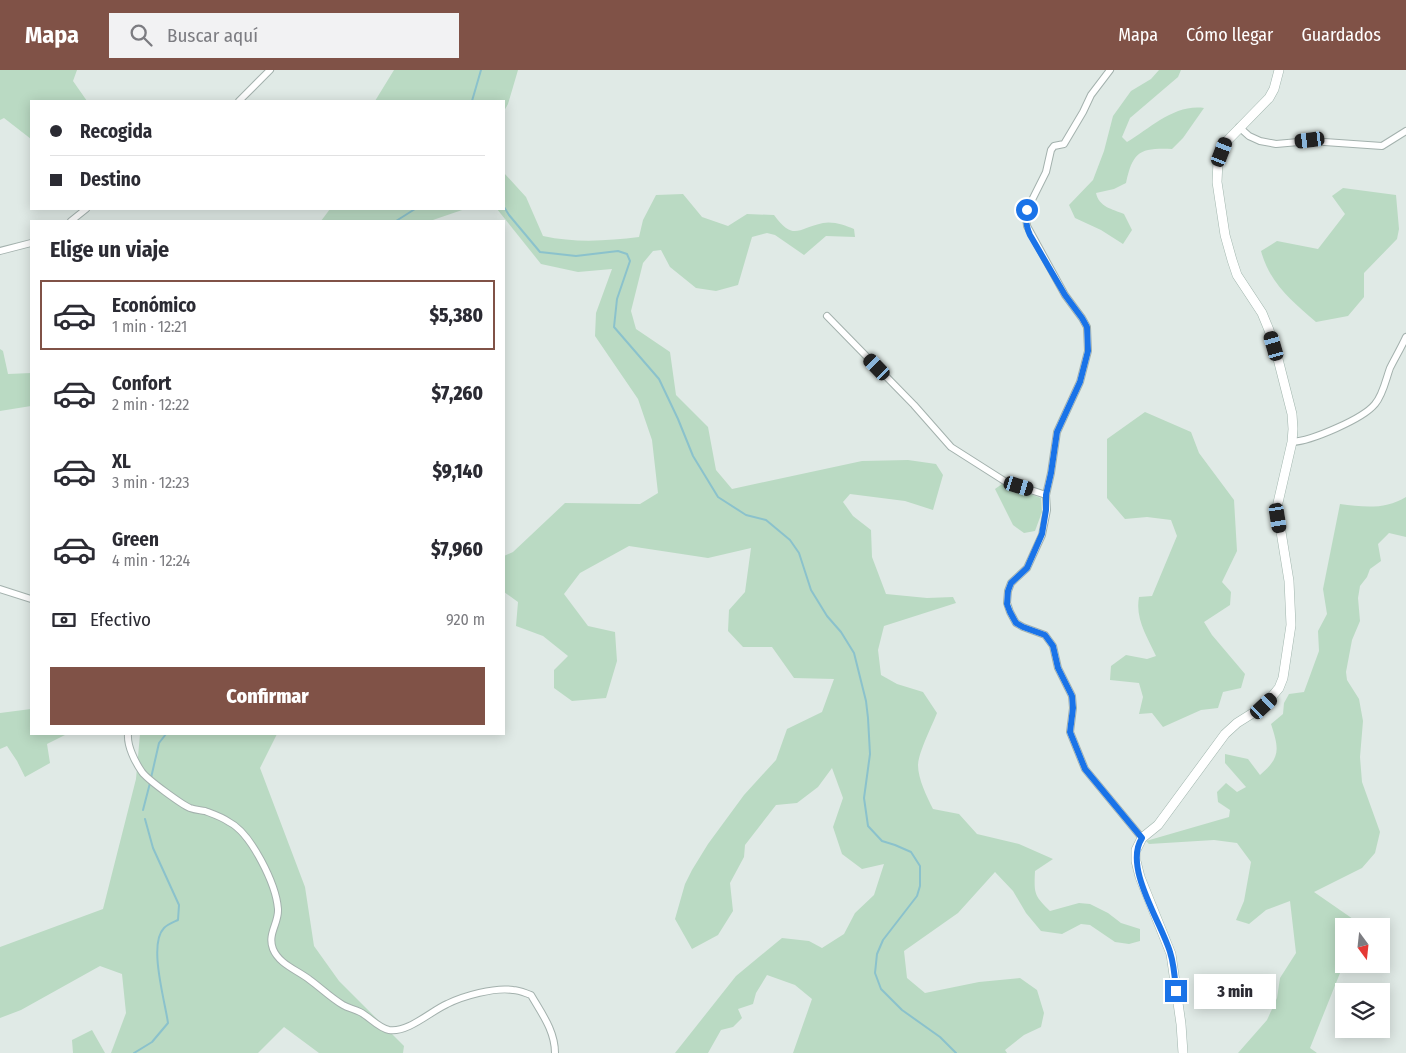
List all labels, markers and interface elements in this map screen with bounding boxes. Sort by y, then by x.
search box [109,13,459,58]
text: Mapa [25,21,79,49]
icon: search [127,21,155,49]
text: Buscar aquí [167,24,258,47]
text: Mapa [1118,24,1158,46]
text: Cómo llegar [1186,24,1273,46]
text: Guardados [1301,24,1381,46]
text: Recogida [80,120,152,143]
car [1294,131,1325,149]
car [1209,135,1234,169]
text: Destino [80,168,141,191]
route start [1016,199,1038,221]
text: Elige un viaje [50,236,169,263]
icon: car [52,293,97,338]
text: Económico [112,294,196,317]
text: $5,380 [429,304,483,327]
text: 1 min · 12:21 [112,317,187,336]
car [1262,330,1285,362]
car [861,351,892,383]
icon: car [52,371,97,416]
text: Confort [112,372,172,395]
text: $7,260 [432,382,483,405]
text: 2 min · 12:22 [112,395,189,414]
icon: car [52,449,97,494]
text: XL [112,450,131,473]
text: $9,140 [433,460,483,483]
text: 3 min · 12:23 [112,473,190,492]
car [1002,474,1035,498]
car [1268,502,1287,534]
icon: car [52,527,97,572]
text: Green [112,528,159,551]
text: $7,960 [431,538,483,561]
text: 4 min · 12:24 [112,551,190,570]
icon: cash [50,606,78,634]
text: Efectivo [90,608,151,631]
text: 920 m [446,610,485,629]
button: Confirmar [50,667,485,725]
car [1247,690,1280,722]
north arrow [1335,918,1390,972]
map controls [1335,918,1390,1038]
callout: 3 min [1194,974,1276,1008]
route end [1165,980,1187,1002]
text: 3 min [1217,982,1253,1001]
button: layers [1335,983,1390,1038]

